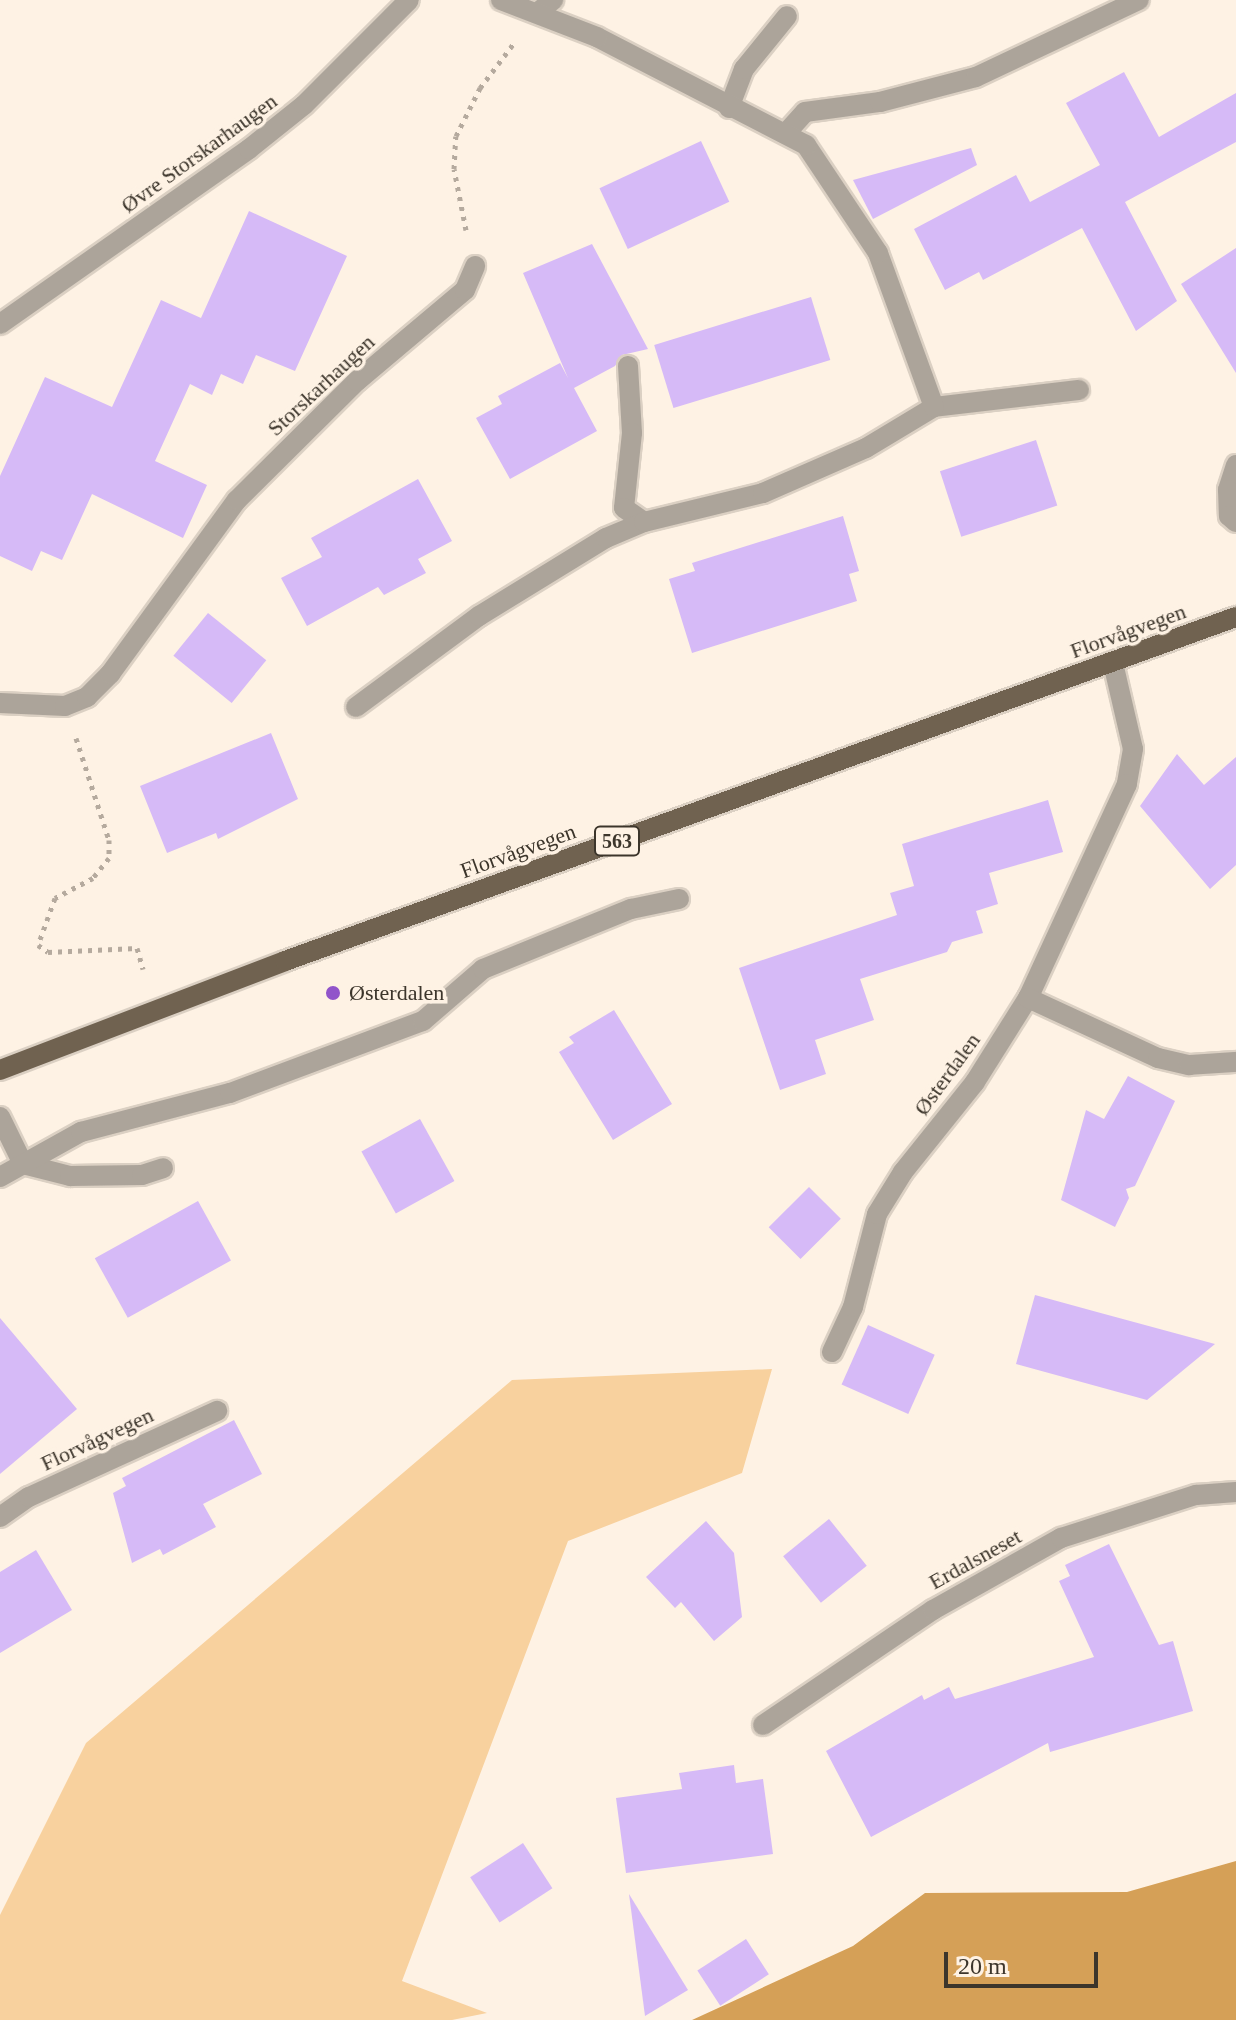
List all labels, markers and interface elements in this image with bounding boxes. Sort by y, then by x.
street label: Øvre Storskarhaugen [116,88,282,218]
street label: Storskarhaugen [262,329,380,441]
street label: Florvågvegen [1067,598,1189,664]
street label: Florvågvegen [457,818,579,884]
road number: 563 [593,825,641,857]
place label: Østerdalen [349,980,444,1006]
marker: Østerdalen [324,984,342,1002]
street label: Østerdalen [908,1028,986,1120]
street label: Florvågvegen [37,1401,157,1477]
street label: Erdalsneset [924,1523,1026,1595]
scale bar [948,1936,1102,1986]
text: 20 m [958,1953,1007,1979]

